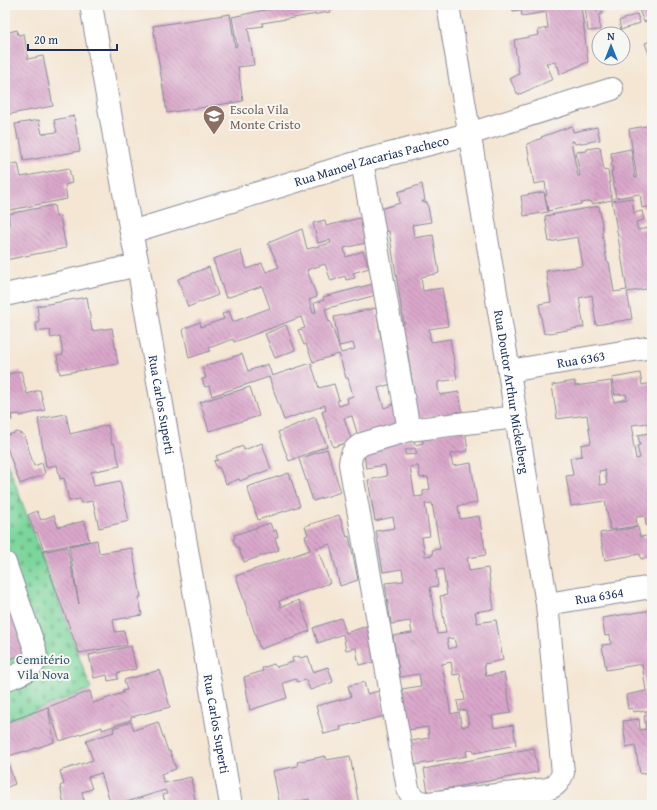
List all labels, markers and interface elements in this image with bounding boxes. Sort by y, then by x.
scale bar [28,26,117,52]
north arrow [591,26,631,66]
text: N [607,28,615,44]
text: 20 m [34,31,58,48]
place label: Escola Vila Monte Cristo [230,100,301,134]
school or university icon: Escola Vila Monte Cristo [201,103,227,136]
street label: Rua Manoel Zacarias Pacheco [292,130,451,191]
street label: Rua Doutor Arthur Mickelberg [489,308,535,476]
street label: Rua 6363 [555,346,607,372]
street label: Rua Carlos Superti [144,354,180,456]
street label: Rua 6364 [574,582,625,609]
park label: Cemitério Vila Nova [16,650,70,684]
street label: Rua Carlos Superti [199,673,235,776]

